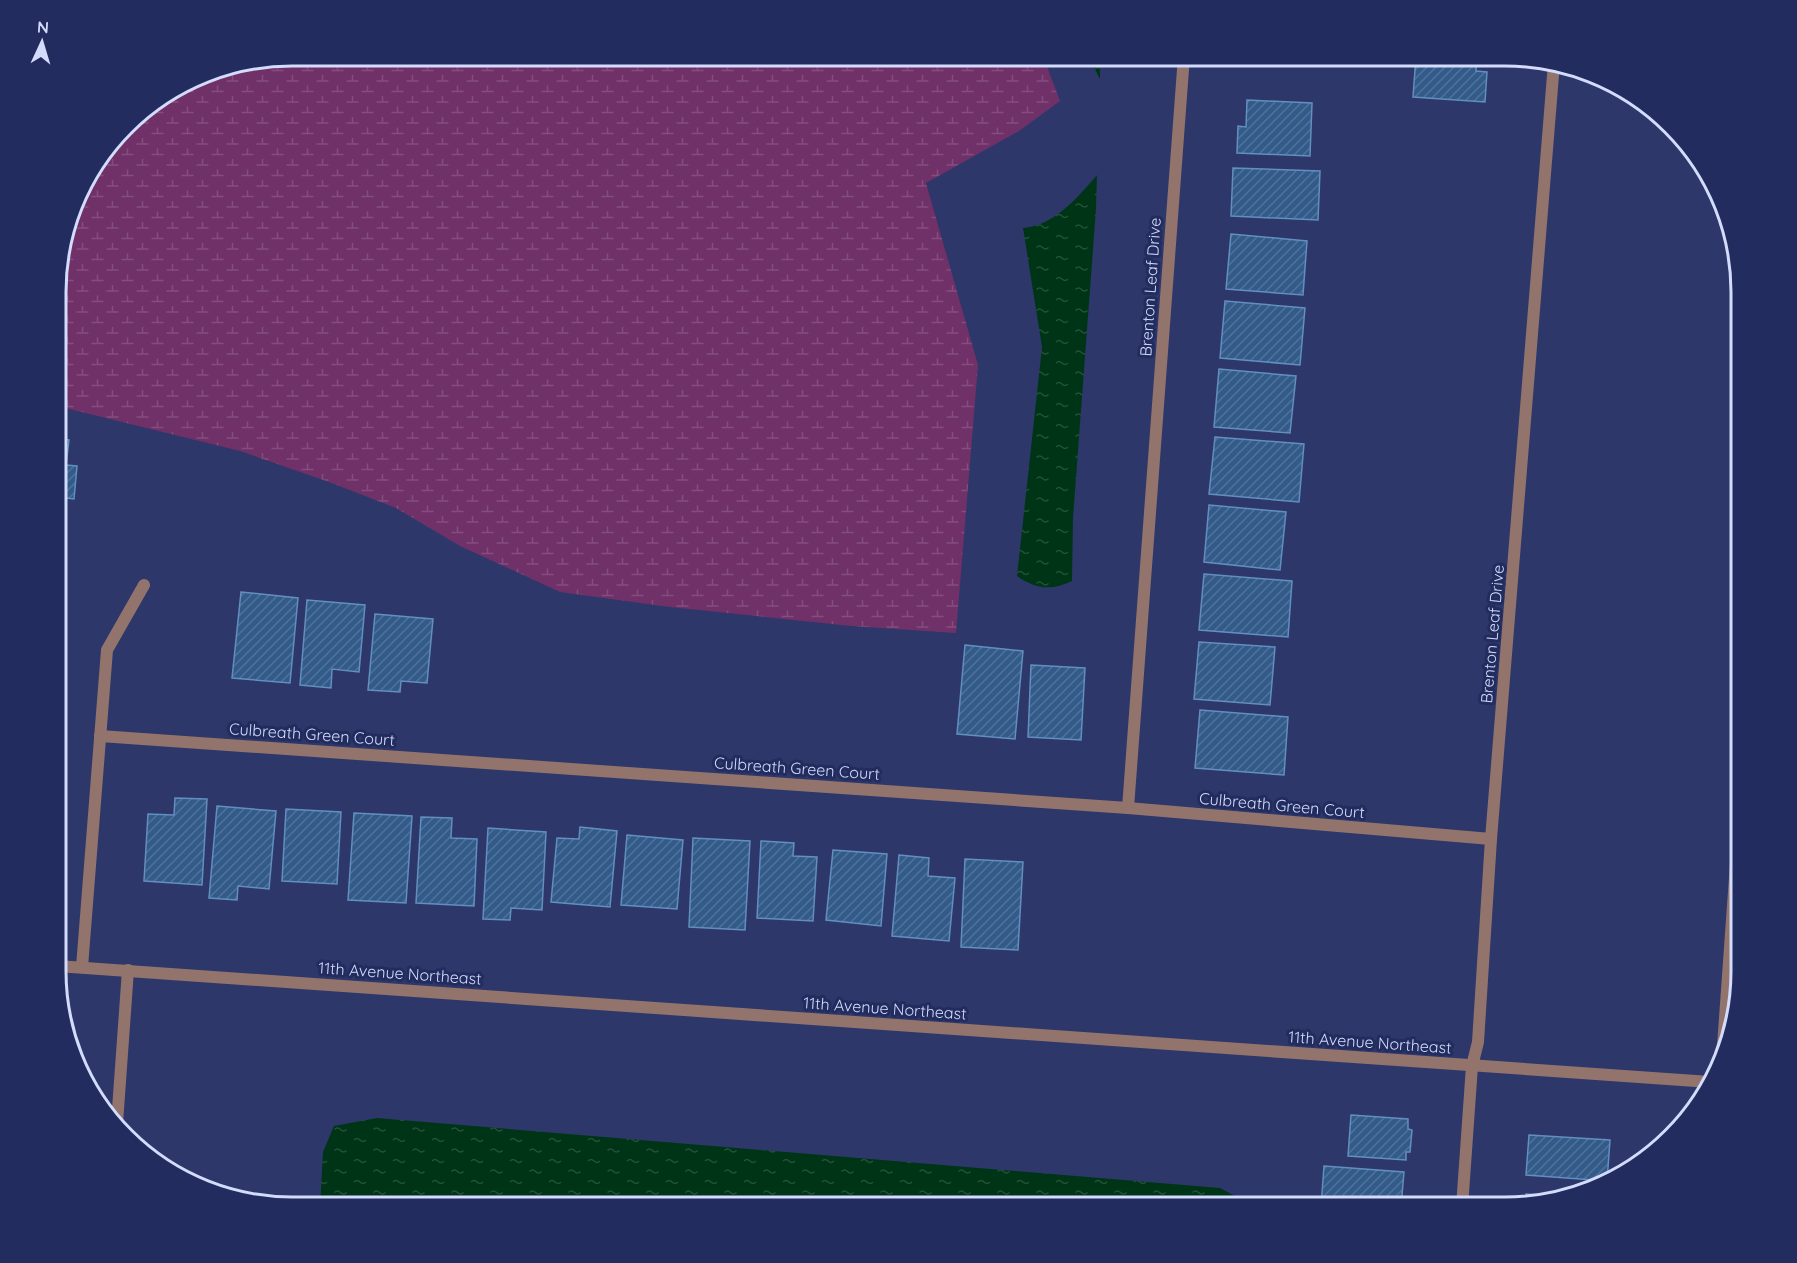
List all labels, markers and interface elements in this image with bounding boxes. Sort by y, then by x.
north arrow [12,12,72,72]
text: N [36,17,50,37]
street label: Brenton Leaf Drive [1135,217,1165,357]
street label: Brenton Leaf Drive [1476,564,1508,704]
street label: Culbreath Green Court [229,718,395,750]
street label: Culbreath Green Court [714,752,880,784]
street label: Culbreath Green Court [1199,788,1365,822]
street label: 11th Avenue Northeast [318,957,482,989]
street label: 11th Avenue Northeast [803,992,967,1024]
street label: 11th Avenue Northeast [1288,1026,1452,1058]

